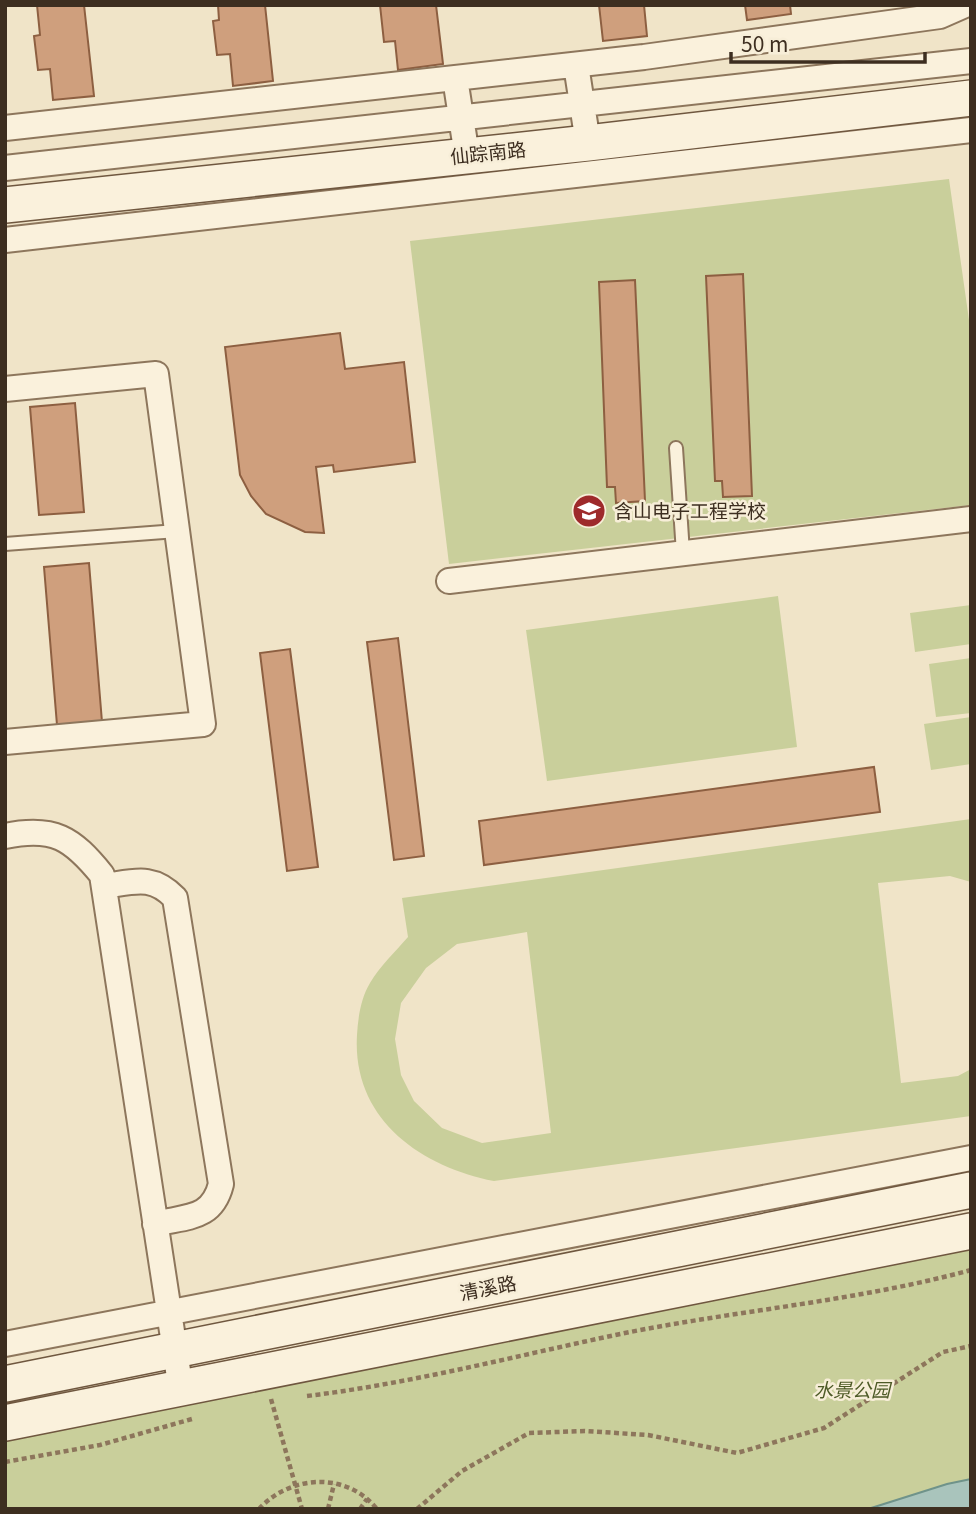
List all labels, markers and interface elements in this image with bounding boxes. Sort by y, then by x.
scale bar [731,21,925,65]
text: 50 m [741,28,788,58]
street label: 仙踪南路 [449,134,527,169]
school or university icon: 含山电子工程学校 [570,492,608,530]
place label: 含山电子工程学校 [614,496,766,523]
street label: 清溪路 [457,1268,518,1305]
park label: 水景公园 [814,1375,893,1402]

